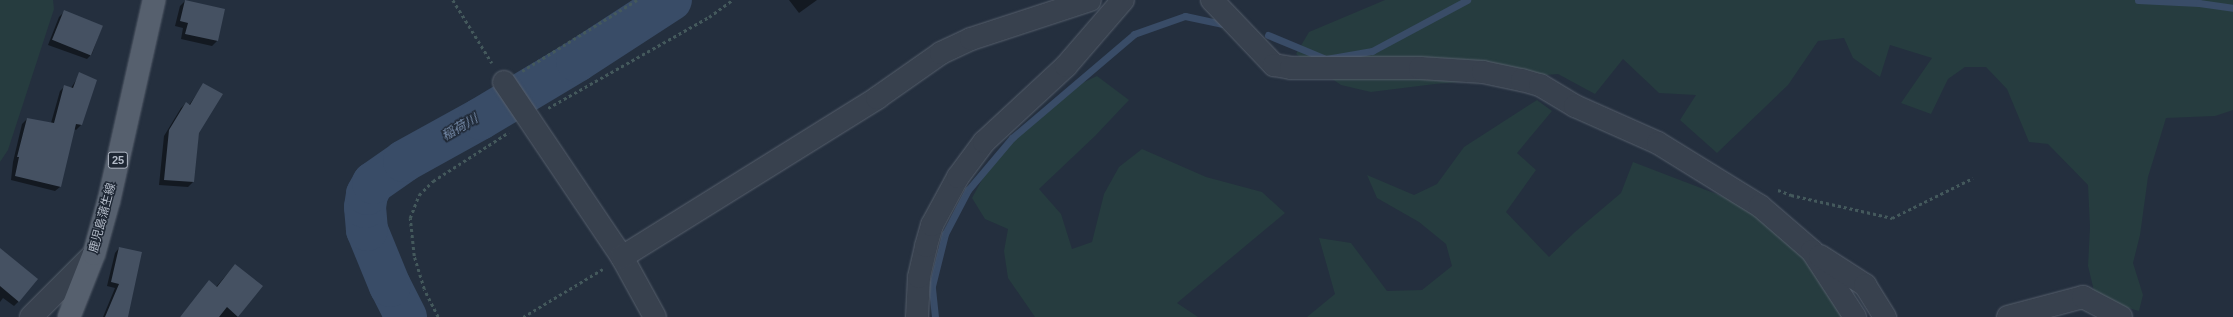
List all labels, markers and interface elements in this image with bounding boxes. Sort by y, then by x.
water label: 稲荷川 [439,111,481,145]
road number: 25 [107,151,129,169]
street label: 鹿児島蒲生線 [87,181,119,255]

